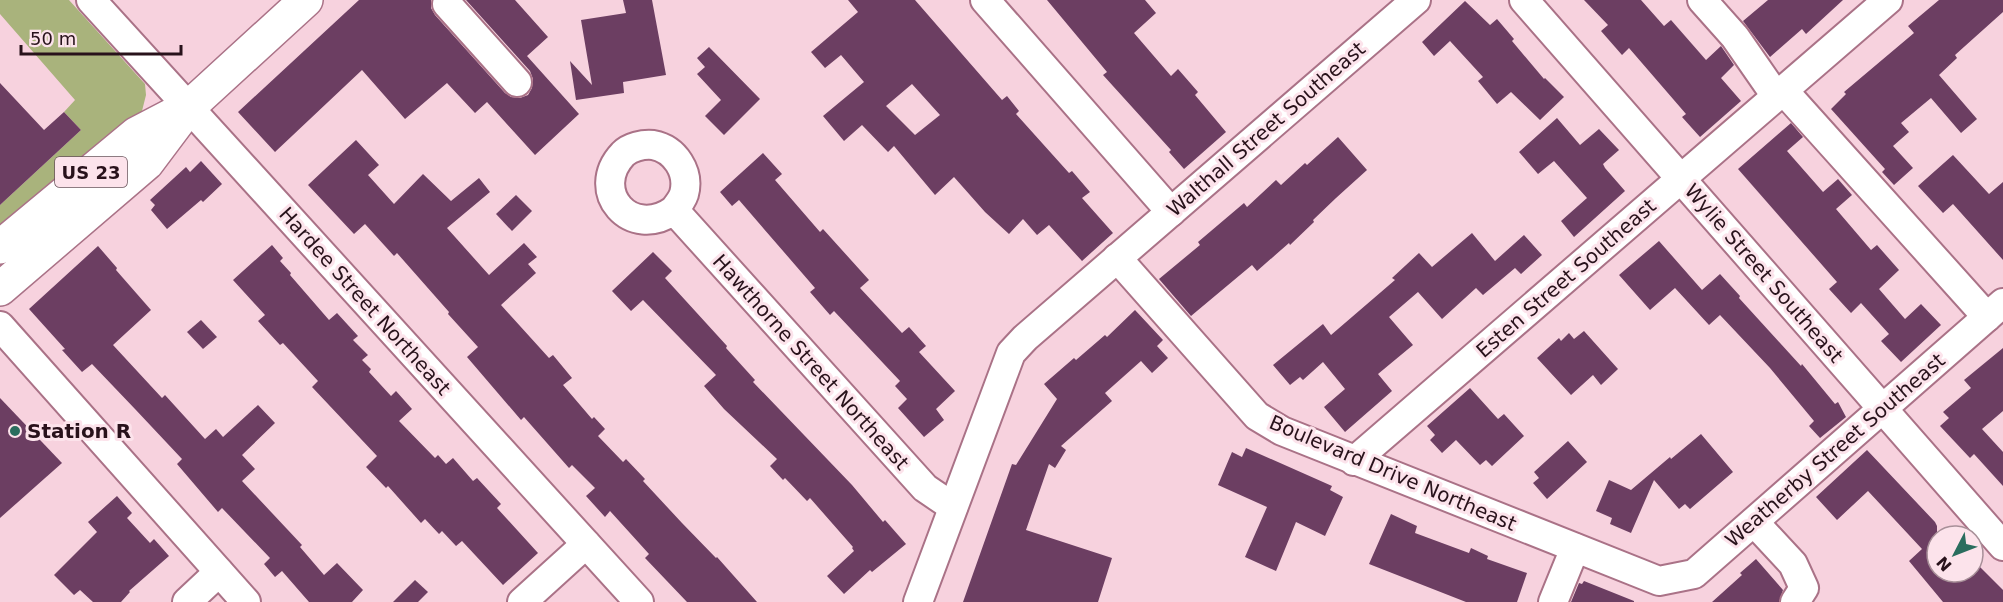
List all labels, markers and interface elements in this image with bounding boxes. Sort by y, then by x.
scale bar [21,18,182,56]
text: 50 m [30,28,76,49]
street label: Walthall Street Southeast [1162,36,1370,222]
road number: US 23 [55,157,127,187]
street label: Wylie Street Southeast [1680,179,1848,367]
street label: Esten Street Southeast [1471,193,1661,363]
street label: Hardee Street Northeast [274,202,456,400]
street label: Hawthorne Street Northeast [708,249,914,475]
street label: Weatherby Street Southeast [1720,348,1950,552]
street label: Boulevard Drive Northeast [1266,410,1520,536]
place label: Station R [27,419,131,443]
marker: Station R [8,424,22,438]
north arrow [1925,524,1985,584]
text: N [1933,552,1956,575]

